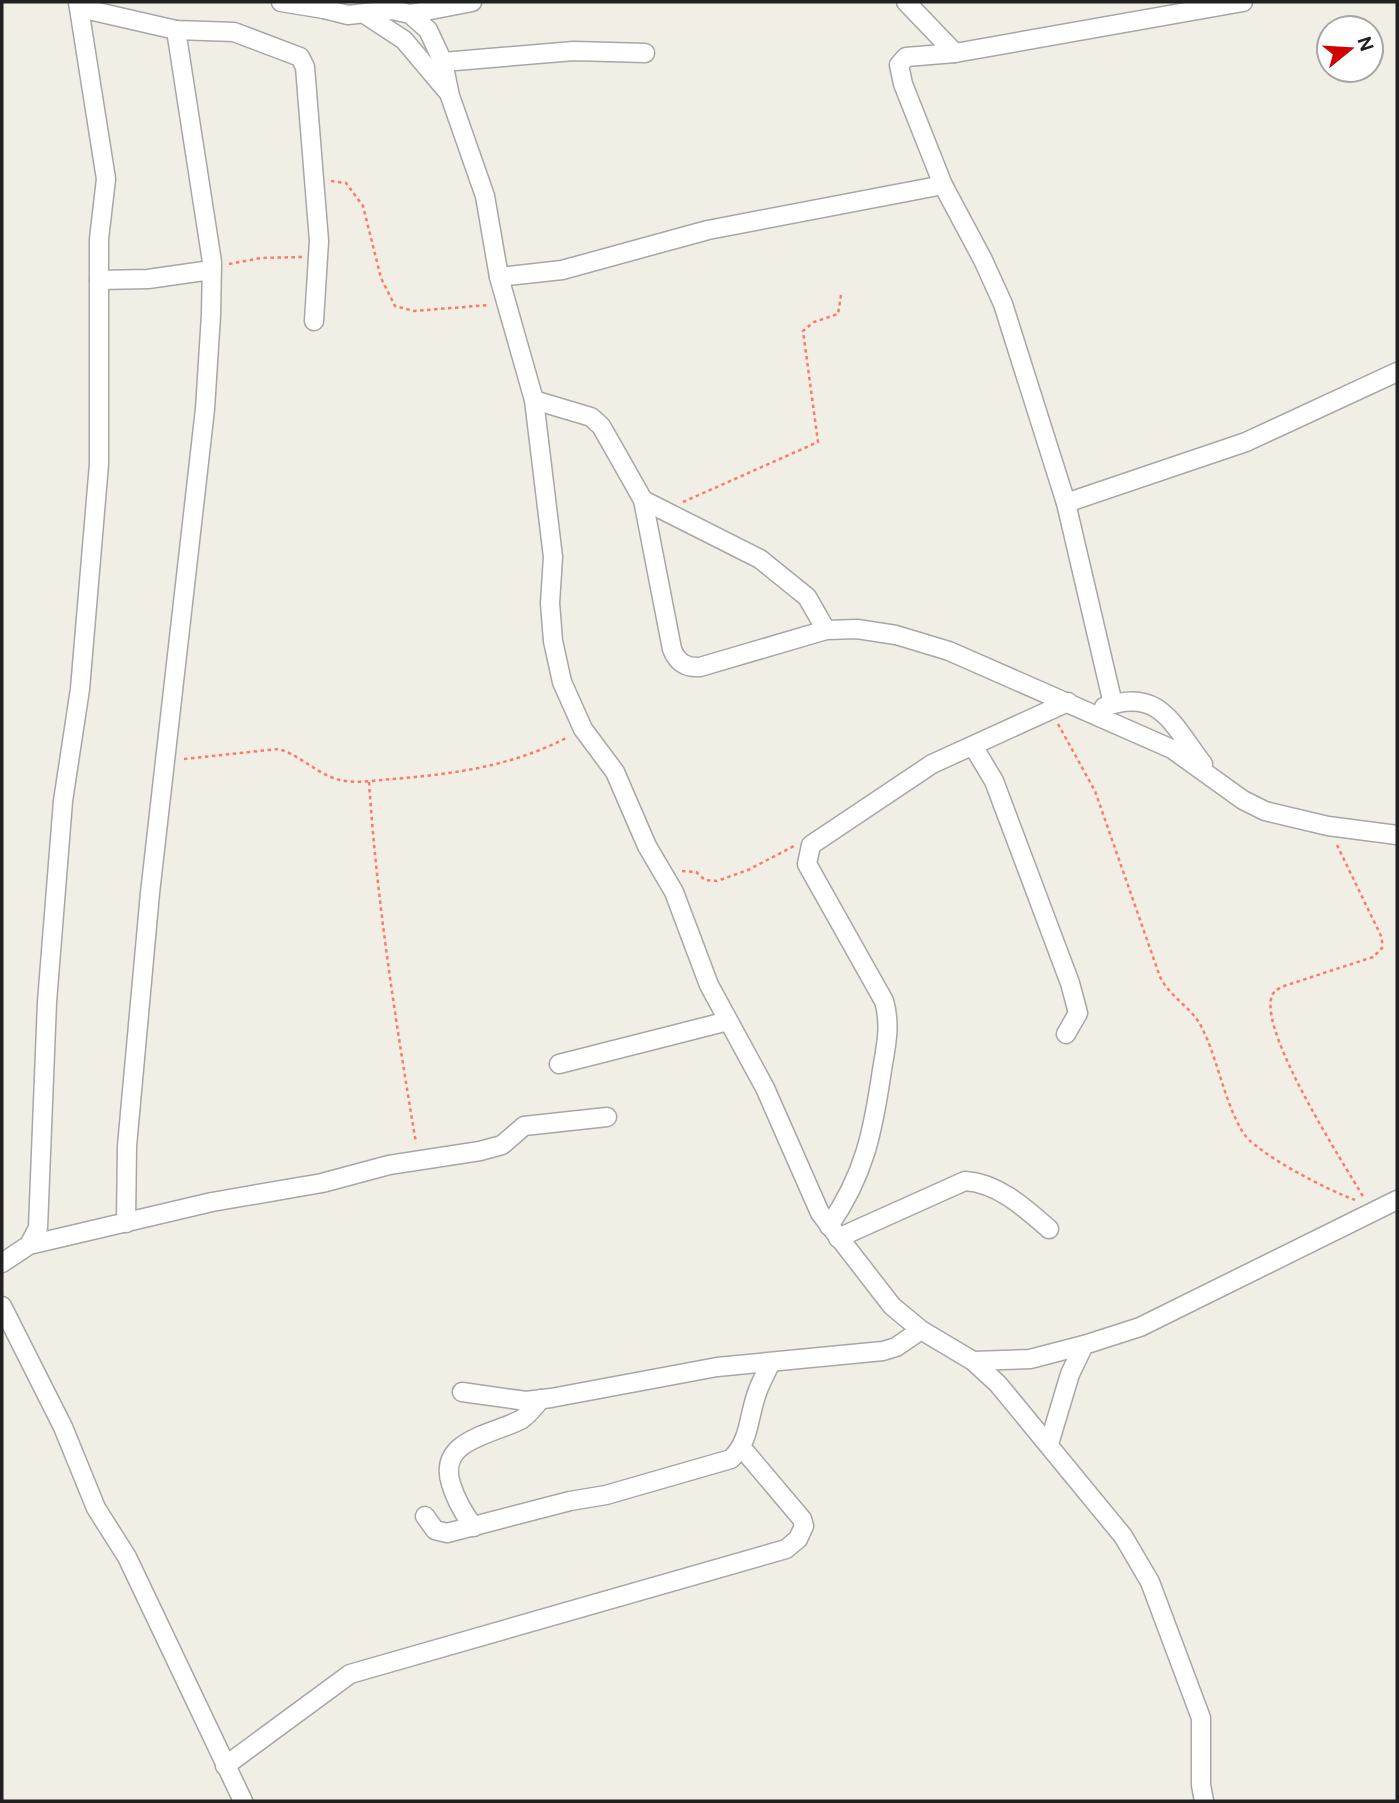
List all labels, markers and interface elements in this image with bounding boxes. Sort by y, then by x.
north arrow [1315,14,1385,84]
text: N [1352,33,1380,54]

